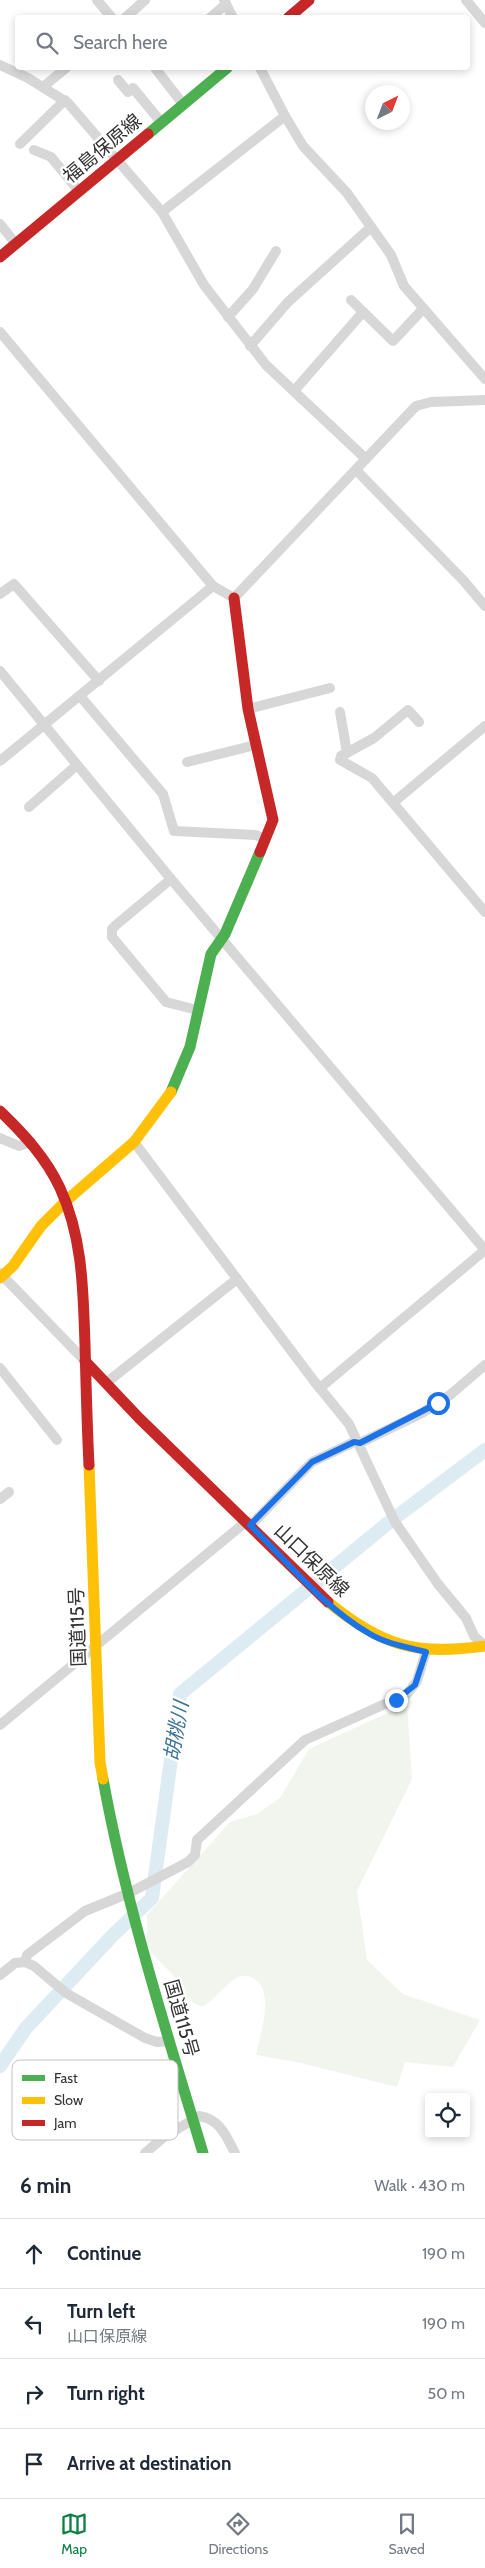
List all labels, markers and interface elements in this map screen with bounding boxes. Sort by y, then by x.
search box [15,15,470,70]
icon: search [33,29,61,57]
text: Search here [73,31,167,54]
north arrow [365,85,410,130]
street label: 福島保原線 [59,109,146,188]
route start [427,1392,450,1415]
street label: 山口保原線 [269,1519,354,1602]
street label: 国道115号 [65,1587,90,1667]
route end [385,1689,408,1712]
water label: 胡桃川 [159,1697,193,1763]
street label: 国道115号 [159,1977,204,2060]
legend [12,2060,178,2140]
text: Fast [54,2069,78,2087]
text: Slow [54,2091,83,2109]
map controls [425,2093,470,2138]
button: locate [425,2093,470,2138]
text: Jam [53,2114,76,2132]
text: 6 min [20,2173,71,2198]
text: Walk · 430 m [374,2176,465,2195]
icon: ahead [20,2240,48,2268]
text: Continue [67,2242,141,2265]
text: 190 m [422,2244,465,2263]
text: Turn left [67,2300,135,2323]
icon: left [20,2310,48,2338]
text: 190 m [422,2314,465,2333]
text: 山口保原線 [67,2327,147,2346]
icon: right [20,2380,48,2408]
text: Turn right [67,2382,145,2405]
text: 50 m [428,2384,465,2403]
icon: arrive [20,2450,48,2478]
text: Arrive at destination [67,2452,231,2475]
tab: Map [60,2510,88,2558]
tab: Directions [208,2510,268,2558]
tab: Saved [388,2510,425,2558]

